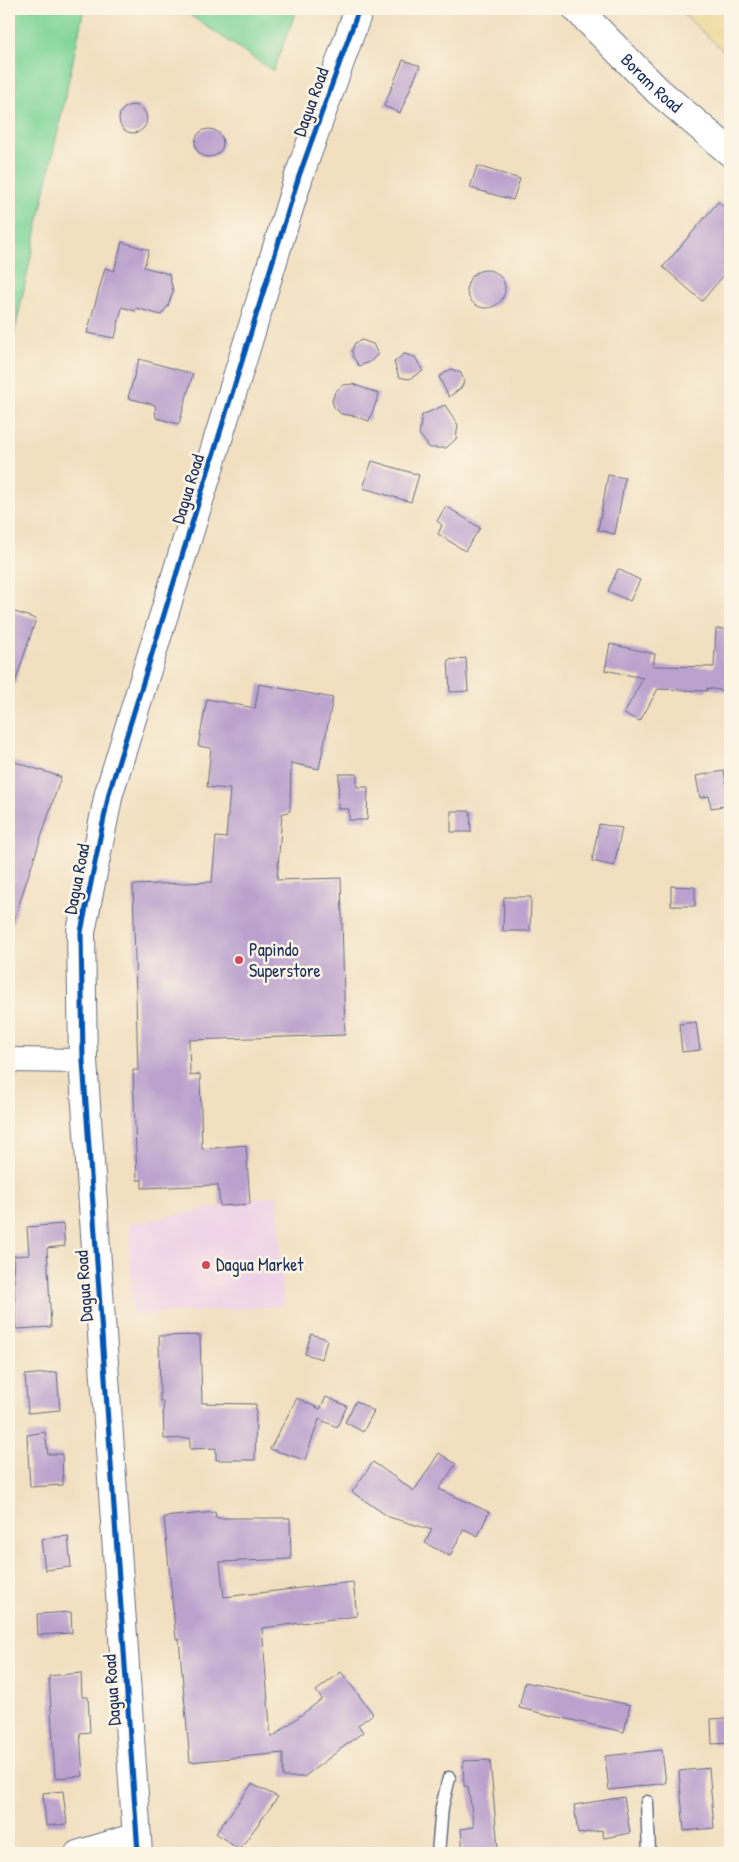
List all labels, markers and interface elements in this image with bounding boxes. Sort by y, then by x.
street label: Boram Road [615,47,688,118]
street label: Dagua Road [287,64,335,140]
street label: Dagua Road [165,451,210,527]
street label: Dagua Road [57,841,96,916]
place label: Papindo Superstore [249,937,321,983]
marker: Papindo Superstore [233,954,245,966]
street label: Dagua Road [69,1249,98,1323]
place label: Dagua Market [216,1252,304,1277]
marker: Dagua Market [200,1259,212,1271]
street label: Dagua Road [97,1653,126,1727]

